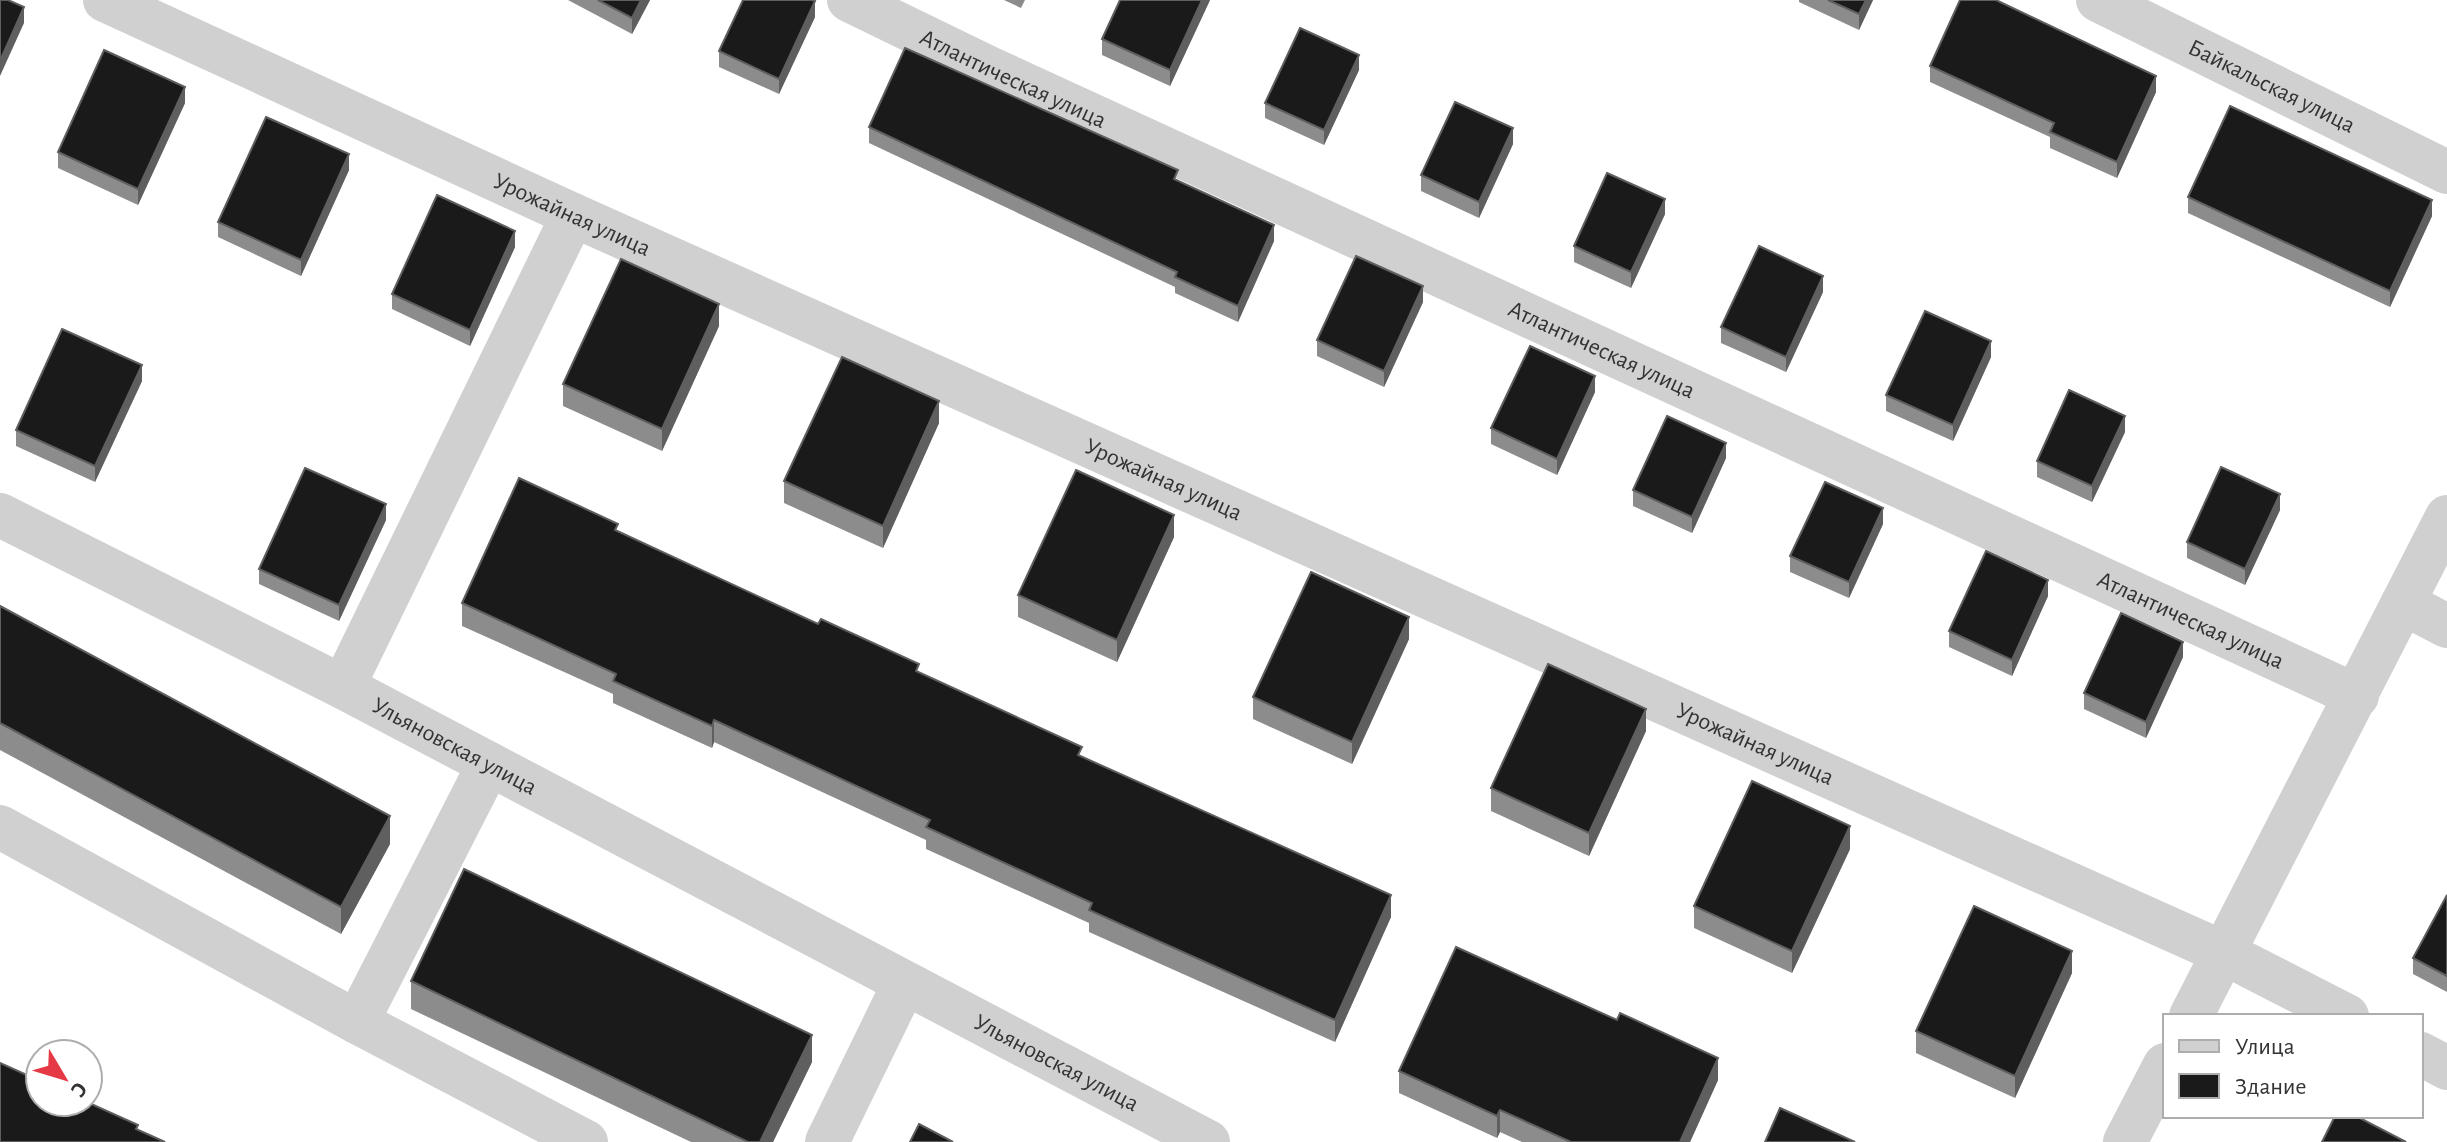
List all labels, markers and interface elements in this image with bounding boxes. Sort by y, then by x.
street label: Атлантическая улица [916,25,1110,133]
street label: Байкальская улица [2184,36,2359,138]
street label: Урожайная улица [489,169,654,261]
street label: Атлантическая улица [1504,297,1699,403]
street label: Урожайная улица [1081,434,1246,526]
street label: Атлантическая улица [2093,567,2287,674]
street label: Ульяновская улица [368,694,541,800]
street label: Урожайная улица [1672,699,1837,790]
street label: Ульяновская улица [970,1010,1143,1116]
legend [2163,1014,2423,1118]
text: Улица [2235,1035,2295,1059]
north arrow [24,1038,104,1118]
text: Здание [2235,1075,2306,1099]
text: С [67,1078,91,1101]

